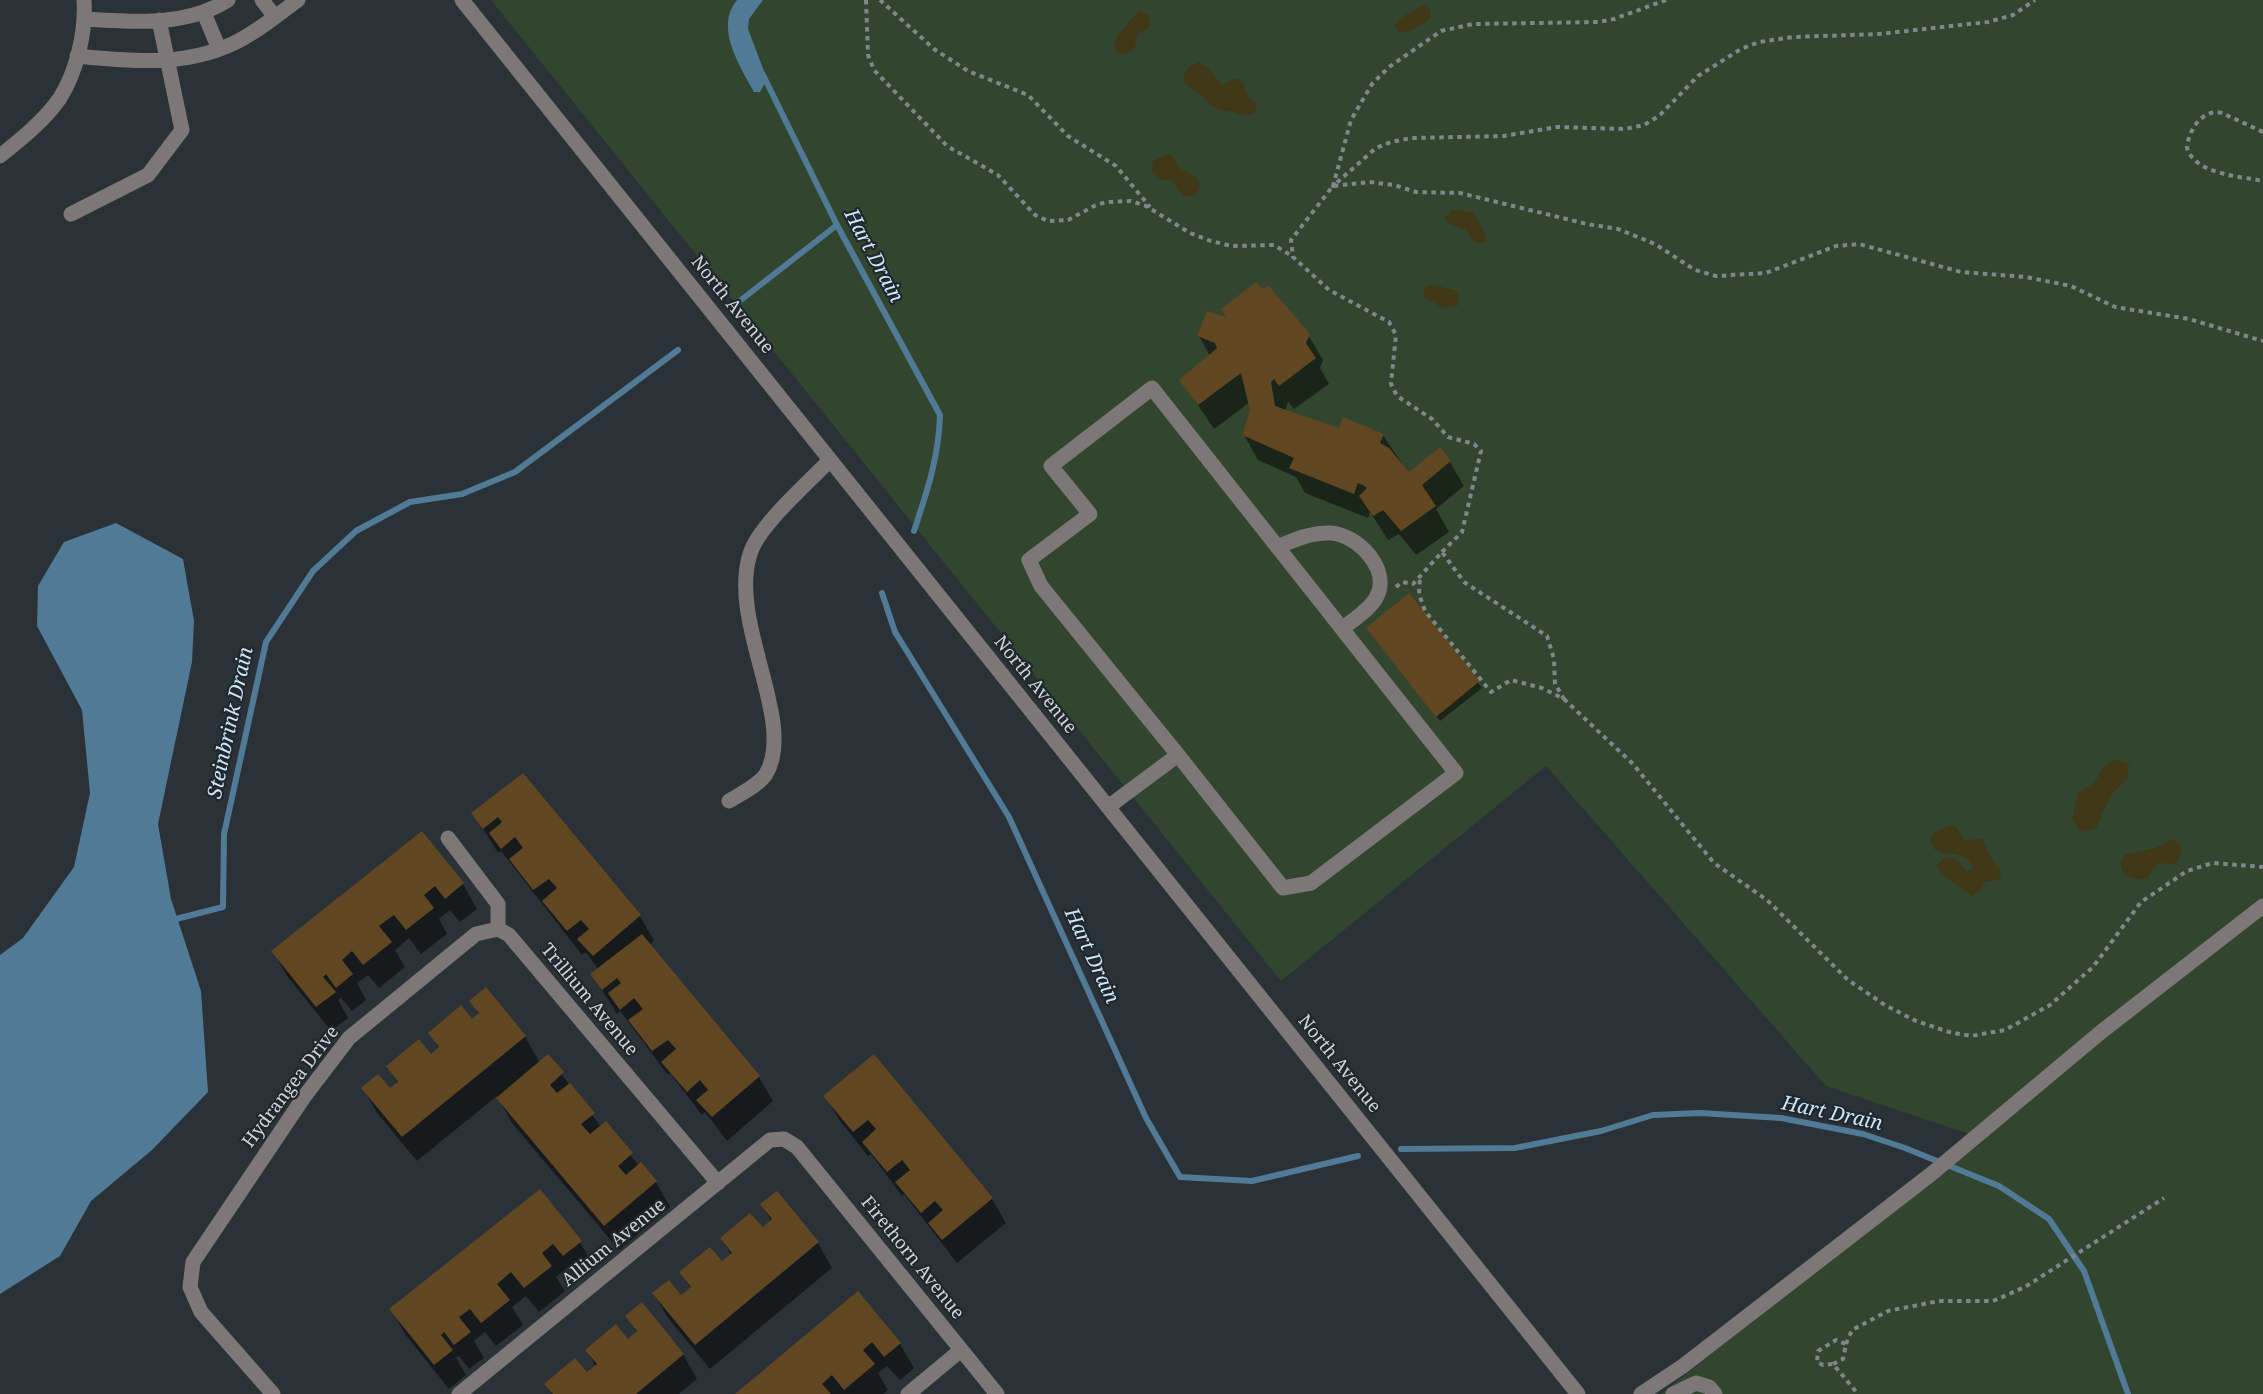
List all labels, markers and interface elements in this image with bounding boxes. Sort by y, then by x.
water label: Hart Drain [838,205,908,307]
street label: North Avenue [686,252,778,358]
street label: North Avenue [989,632,1081,738]
water label: Steinbrink Drain [203,645,259,801]
water label: Hart Drain [1058,904,1124,1008]
street label: Trillium Avenue [536,940,642,1060]
street label: North Avenue [1293,1011,1385,1117]
street label: Hydrangea Drive [238,1022,344,1152]
water label: Hart Drain [1779,1092,1885,1136]
street label: Firethorn Avenue [856,1192,968,1324]
street label: Allium Avenue [558,1195,670,1291]

